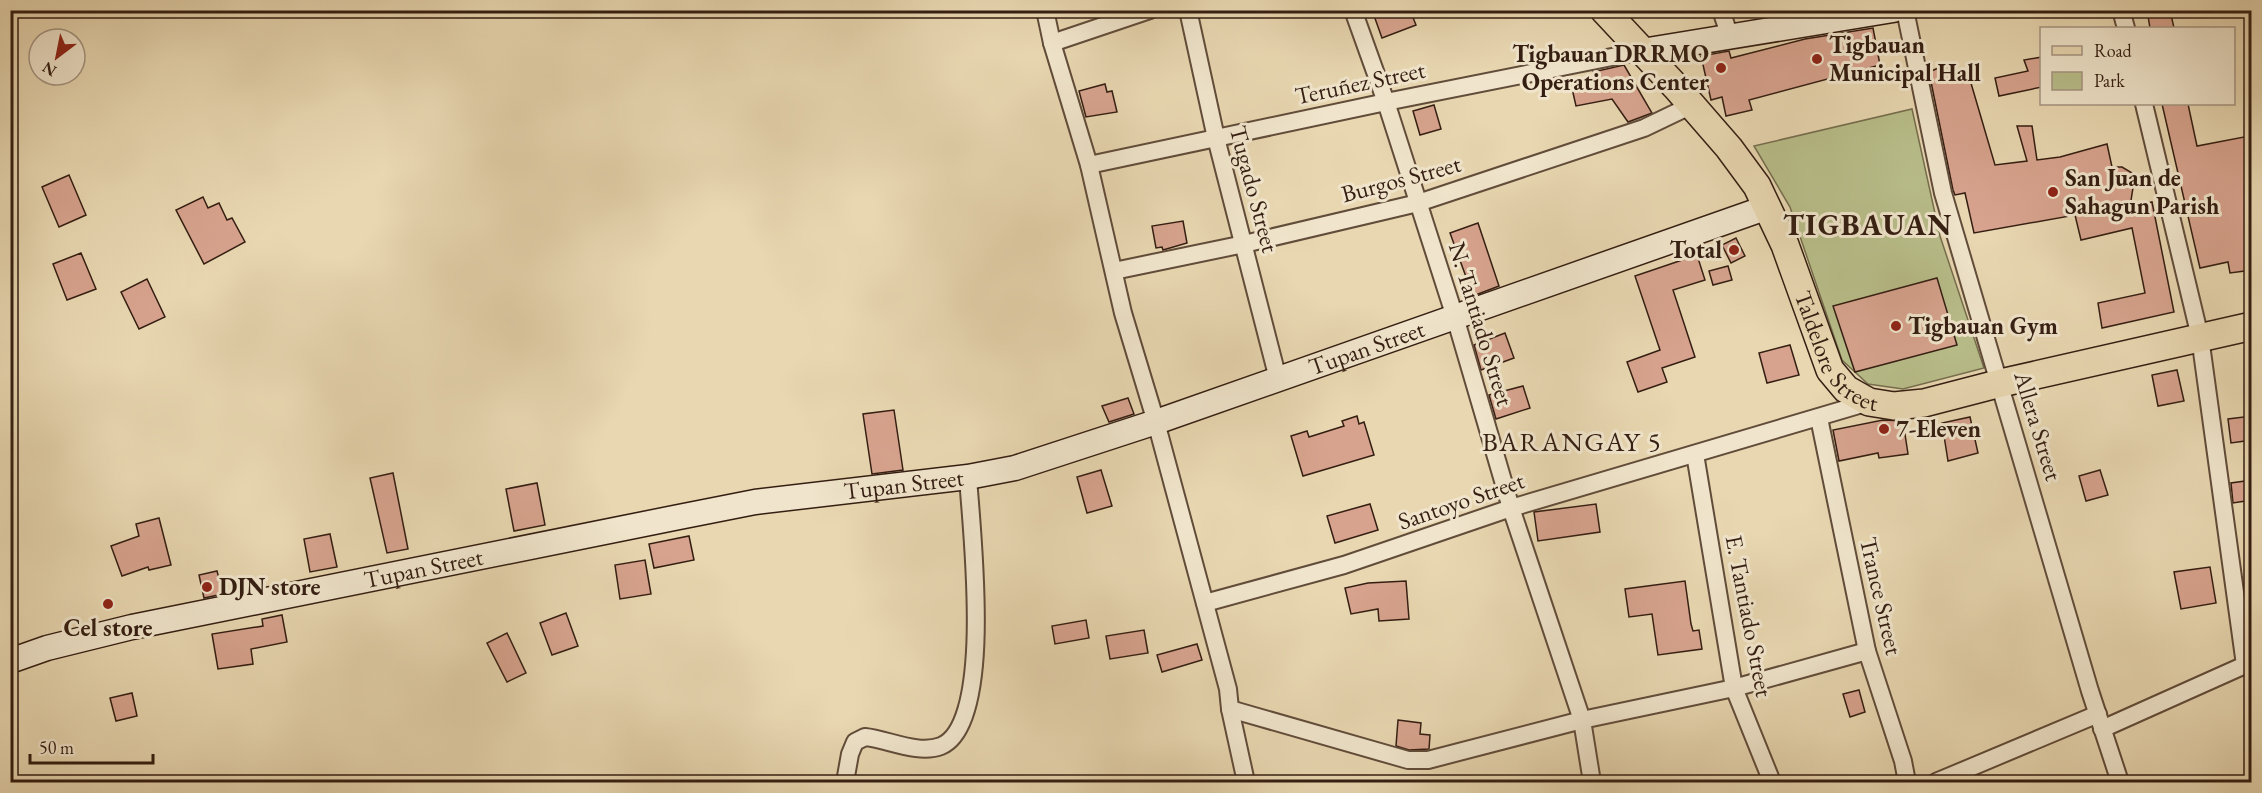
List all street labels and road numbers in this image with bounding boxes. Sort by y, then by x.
street label: Teruñez Street [1292,54,1428,111]
street label: Tugado Street [1223,122,1286,256]
street label: Burgos Street [1338,148,1464,209]
street label: N. Tantiado Street [1442,238,1521,410]
street label: Taldelore Street [1788,286,1881,418]
street label: Tupan Street [1304,313,1429,382]
street label: Allera Street [2007,367,2070,485]
street label: Tupan Street [842,462,966,506]
street label: Santoyo Street [1394,464,1529,537]
street label: E. Tantiado Street [1719,532,1780,700]
street label: Trance Street [1853,534,1910,658]
street label: Tupan Street [361,541,486,595]

